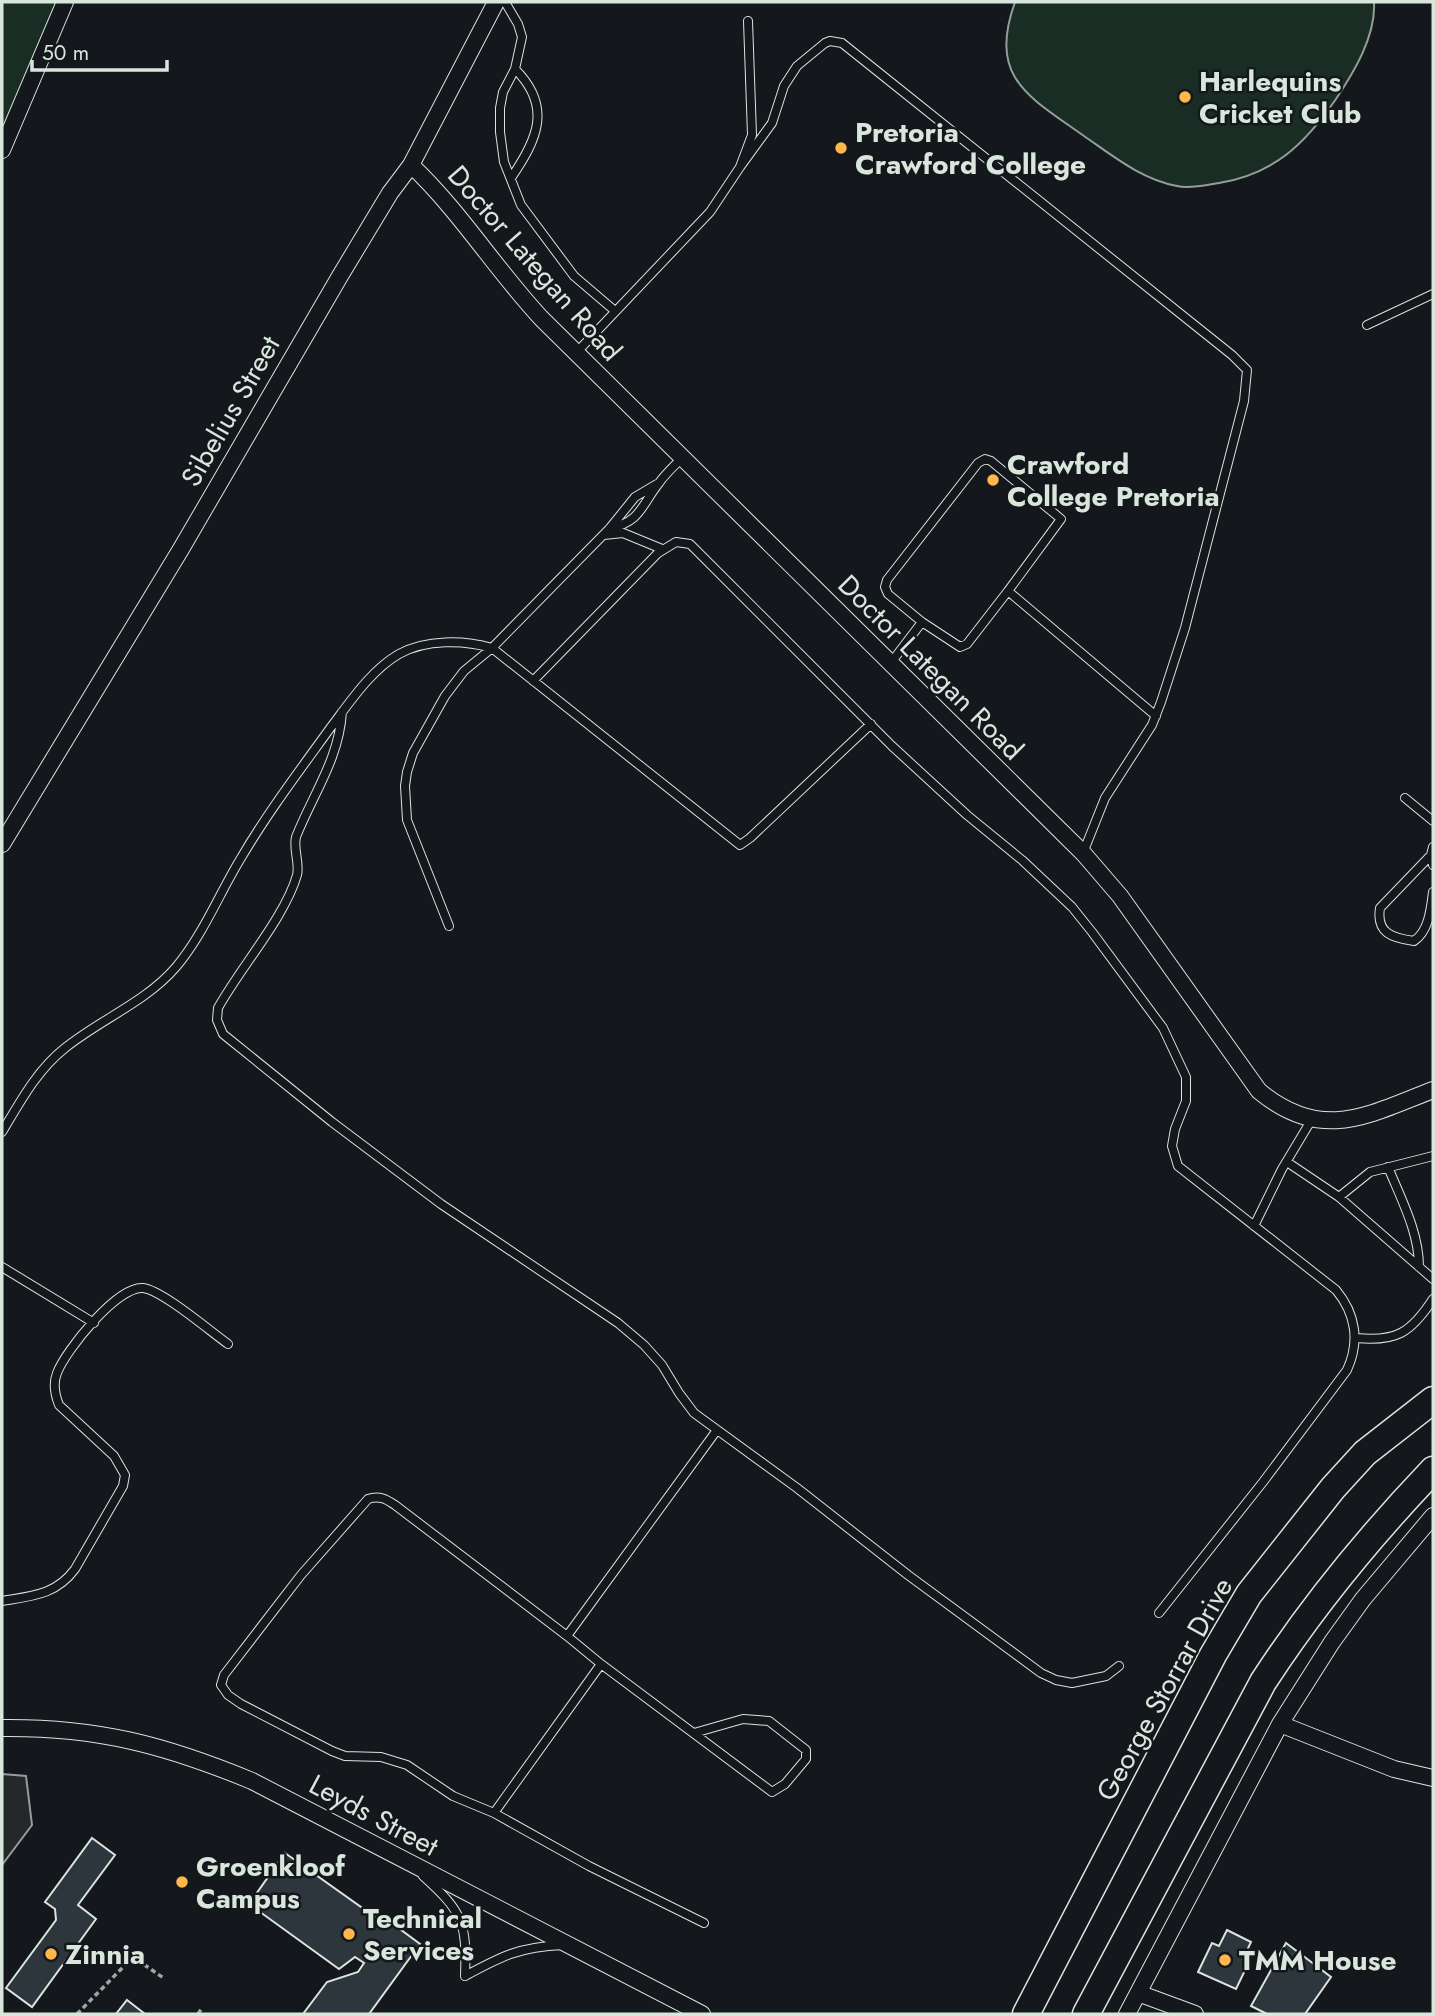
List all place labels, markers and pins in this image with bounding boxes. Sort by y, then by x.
place label: Harlequins Cricket Club [1199,61,1361,134]
marker: Harlequins Cricket Club [1177,89,1193,105]
place label: Pretoria Crawford College [855,112,1086,185]
marker: Pretoria Crawford College [833,140,849,156]
place label: Crawford College Pretoria [1007,444,1220,517]
marker: Crawford College Pretoria [985,472,1001,488]
place label: Groenkloof Campus [196,1846,346,1919]
marker: Groenkloof Campus [174,1874,190,1890]
place label: Technical Services [363,1898,482,1971]
marker: Technical Services [341,1926,357,1942]
place label: Zinnia [65,1934,145,1975]
place label: TMM House [1239,1940,1396,1981]
marker: Zinnia [43,1946,59,1962]
marker: TMM House [1217,1952,1233,1968]

